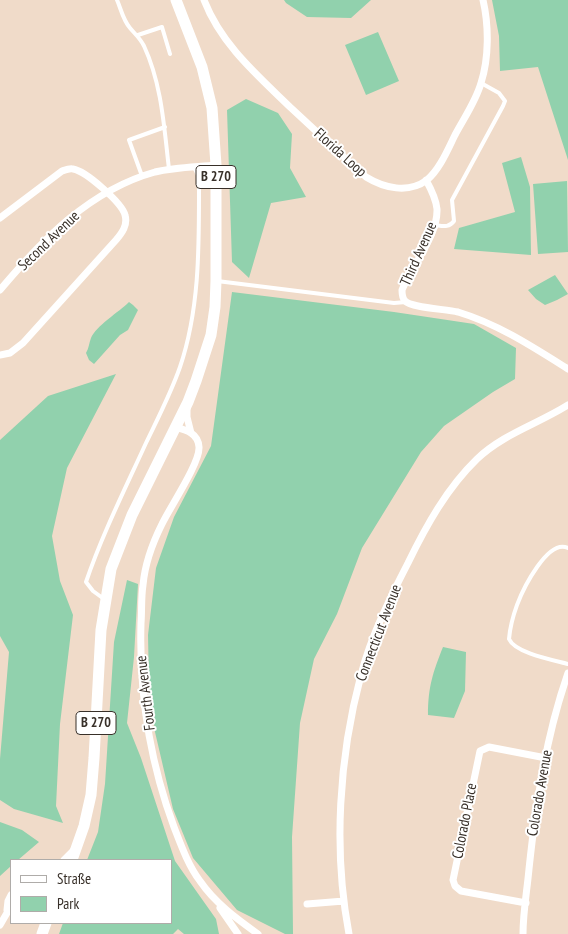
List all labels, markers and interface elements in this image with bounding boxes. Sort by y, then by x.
street label: Florida Loop [310,125,370,181]
road number: B 270 [196,166,236,188]
street label: Second Avenue [15,207,83,275]
street label: Third Avenue [397,219,441,289]
street label: Connecticut Avenue [352,582,406,684]
street label: Fourth Avenue [132,654,160,732]
road number: B 270 [76,711,116,734]
street label: Colorado Avenue [524,749,556,837]
street label: Colorado Place [449,782,481,860]
legend [10,859,172,924]
text: Straße [57,869,91,888]
text: Park [57,894,79,913]

